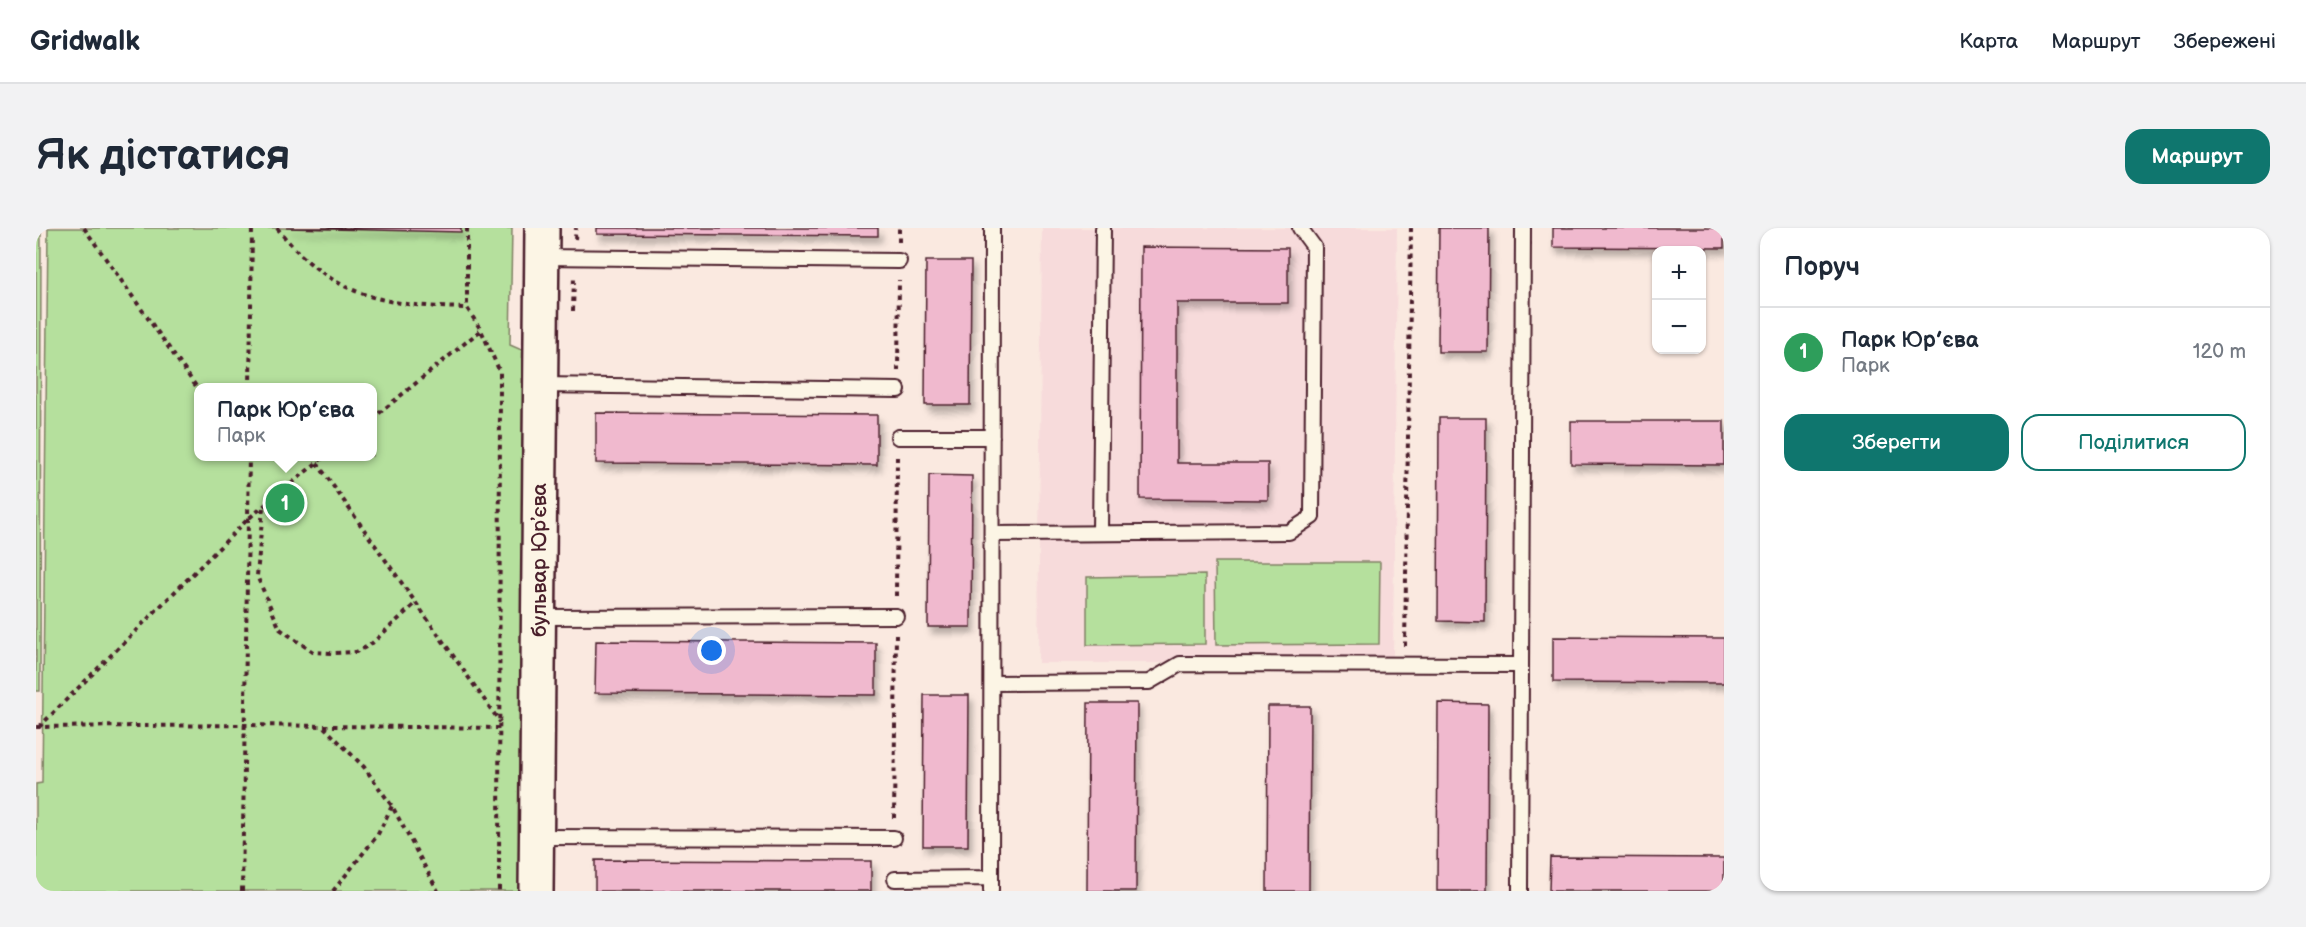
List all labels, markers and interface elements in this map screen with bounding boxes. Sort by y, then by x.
text: Gridwalk [30,25,140,58]
text: Карта [1959,29,2018,54]
text: Маршрут [2051,29,2141,54]
text: Збережені [2174,29,2276,54]
button: Маршрут [2125,129,2270,184]
text: Як дістатися [36,131,290,182]
map controls [1652,246,1706,354]
button: + [1652,246,1706,300]
text: Поруч [1784,252,1860,283]
button: − [1652,300,1706,354]
text: Парк Юр’єва [1841,327,1978,354]
text: 1 [1799,340,1808,364]
text: 120 m [2193,340,2246,364]
text: Парк [1841,354,1890,378]
popup [194,383,377,461]
text: Парк Юр’єва [217,397,354,424]
button: Зберегти [1784,414,2009,471]
button: Поділитися [2021,414,2246,471]
text: Парк [217,424,266,448]
pin: 1 [266,480,304,526]
street label: бульвар Юрʼєва [527,482,552,637]
your location [697,636,726,665]

